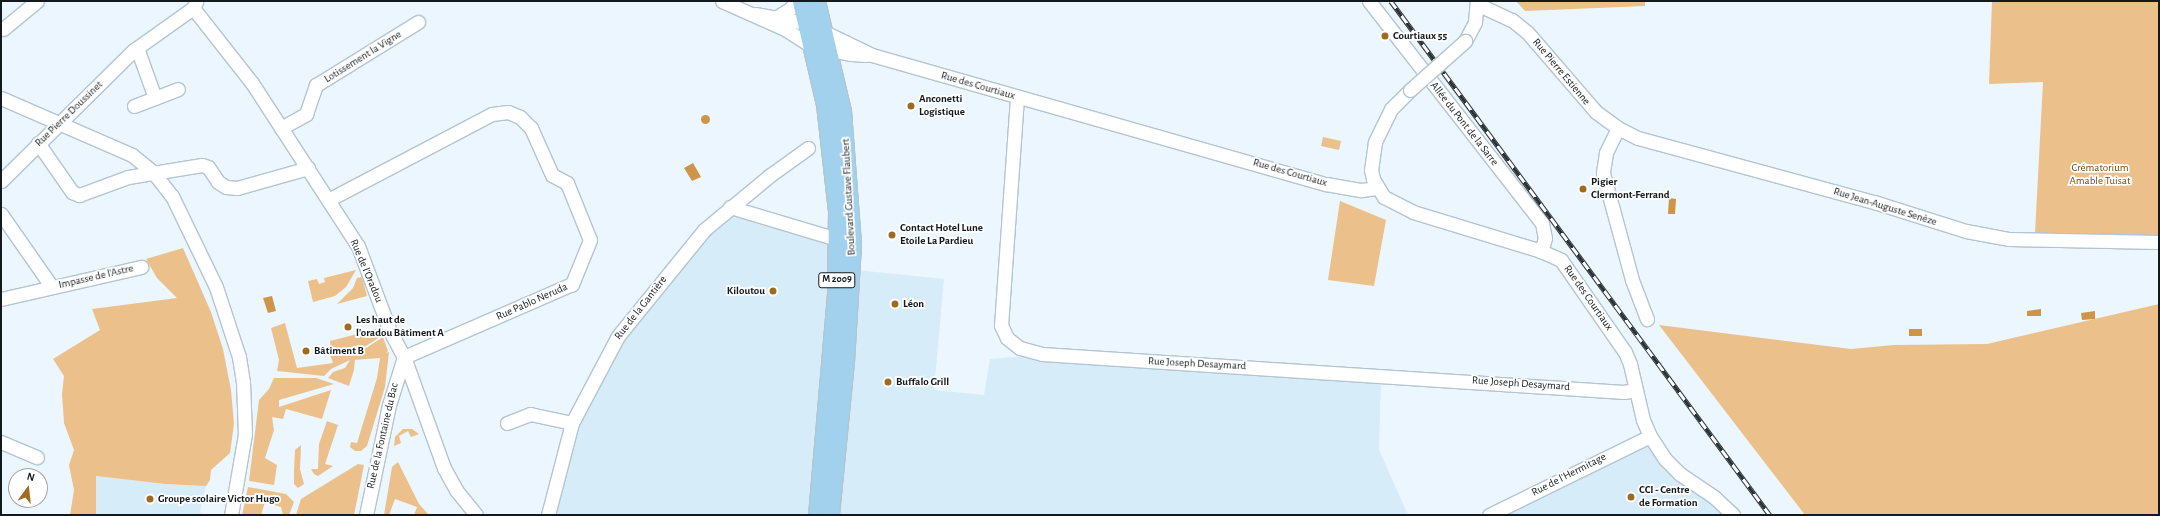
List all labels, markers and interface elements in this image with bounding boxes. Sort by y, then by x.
street label: Lotissement la Vigne [322,28,404,86]
place label: Courtiaux 55 [1393,29,1447,43]
marker: Courtiaux 55 [1380,31,1390,41]
street label: Rue Pierre Estienne [1529,36,1593,108]
street label: Rue des Courtiaux [939,69,1017,103]
street label: Rue Pierre Doussinet [32,78,106,150]
street label: Allée du Pont de la Sarre [1427,79,1501,169]
place label: Anconetti Logistique [919,93,965,119]
marker: Anconetti Logistique [906,101,916,111]
street label: Boulevard Gustave Flaubert [839,138,859,256]
street label: Rue des Courtiaux [1251,156,1329,190]
park label: Crématorium Amable Tuisat [2070,162,2130,188]
place label: Pigier Clermont-Ferrand [1591,176,1670,202]
marker: Pigier Clermont-Ferrand [1578,184,1588,194]
street label: Rue Jean-Auguste Senèze [1832,185,1938,229]
place label: Contact Hotel Lune Etoile La Pardieu [900,222,983,248]
marker: Contact Hotel Lune Etoile La Pardieu [887,230,897,240]
street label: Rue de l'Oradou [347,237,385,305]
street label: Impasse de l'Astre [57,262,135,292]
street label: Rue des Courtiaux [1561,263,1615,333]
road number: M 2009 [818,272,856,288]
street label: Rue de la Gantière [612,273,670,343]
street label: Rue Pablo Neruda [494,280,570,324]
place label: Kiloutou [727,284,765,298]
marker: Kiloutou [768,286,778,296]
place label: Léon [903,297,924,311]
marker: Léon [890,299,900,309]
place label: Les haut de l'oradou Bâtiment A [356,314,444,340]
marker: Les haut de l'oradou Bâtiment A [343,322,353,332]
place label: Bâtiment B [314,344,364,358]
marker: Bâtiment B [301,346,311,356]
street label: Rue Joseph Desaymard [1148,355,1246,373]
street label: Rue Joseph Desaymard [1472,374,1570,394]
place label: Buffalo Grill [896,375,949,389]
marker: Buffalo Grill [883,377,893,387]
street label: Rue de la Fontaine du Bac [364,382,402,490]
street label: Rue de l'Hermitage [1530,451,1608,499]
north arrow [8,468,48,508]
text: N [26,471,36,483]
place label: CCI - Centre de Formation [1639,484,1698,510]
place label: Groupe scolaire Victor Hugo [158,492,280,506]
marker: CCI - Centre de Formation [1626,492,1636,502]
marker: Groupe scolaire Victor Hugo [145,494,155,504]

